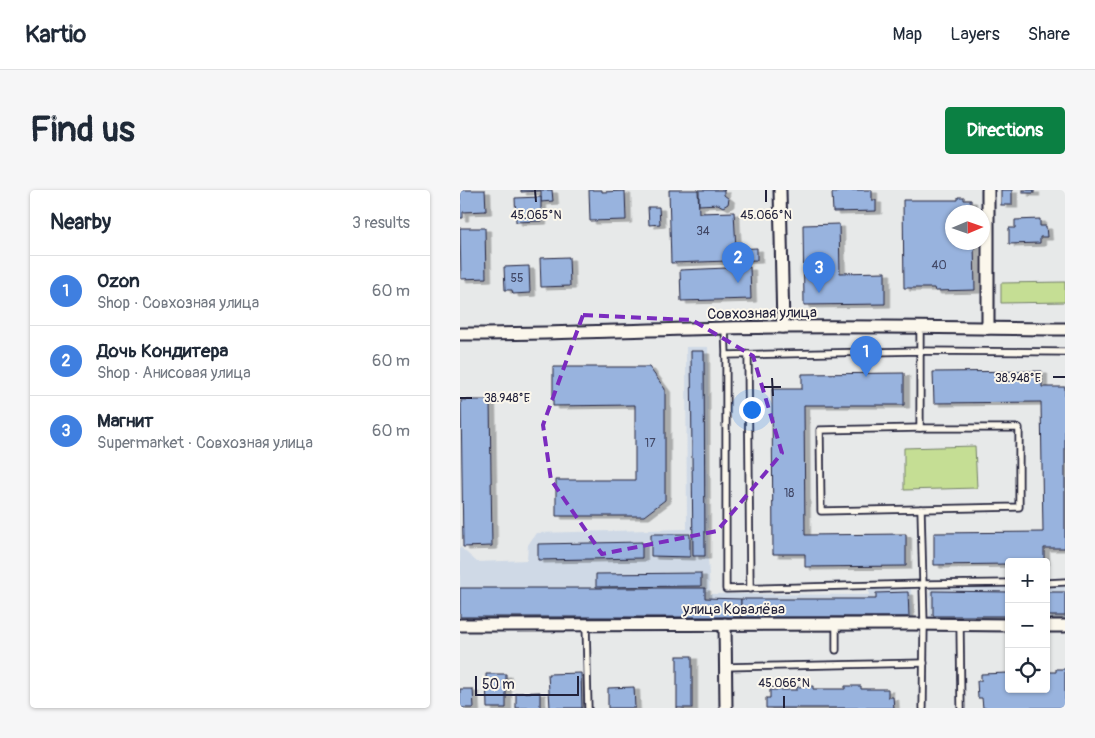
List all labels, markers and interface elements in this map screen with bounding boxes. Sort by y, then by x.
text: Kartio [25,20,86,49]
text: Map [893,23,922,46]
text: Layers [950,23,1000,46]
text: Share [1028,23,1070,46]
button: Directions [945,107,1065,154]
text: Find us [30,108,135,152]
north arrow [945,205,990,250]
text: 45.065°N [510,208,562,223]
text: 45.066°N [740,208,792,223]
text: Nearby [50,209,111,236]
text: 3 results [352,213,410,233]
house number: 34 [696,224,710,239]
pin: 2 [722,242,754,283]
pin: 3 [803,252,835,293]
house number: 40 [931,258,947,273]
text: Ozon [97,269,140,293]
house number: 55 [510,271,524,286]
text: 1 [63,281,69,301]
text: 60 m [372,281,410,301]
text: Shop · Совхозная улица [97,293,259,313]
street label: Совхозная улица [707,303,817,324]
pin: 1 [850,336,882,377]
text: Дочь Кондитера [97,339,228,363]
text: 2 [62,351,70,371]
text: 60 m [372,351,410,371]
text: Shop · Анисовая улица [97,363,251,383]
text: 38.948°E [995,371,1041,386]
text: 38.948°E [484,391,530,406]
your location [739,397,765,423]
text: Магнит [97,409,153,433]
text: 3 [62,421,70,441]
text: 60 m [372,421,410,441]
text: Supermarket · Совхозная улица [97,433,313,453]
house number: 17 [644,436,656,451]
house number: 18 [784,486,794,501]
map controls [1005,558,1050,693]
button: + [1005,558,1050,603]
street label: улица Ковалёва [682,600,785,619]
button: − [1005,603,1050,648]
button: locate [1005,648,1050,693]
scale bar [475,673,579,696]
text: 50 m [482,676,515,693]
text: 45.066°N [758,676,810,691]

